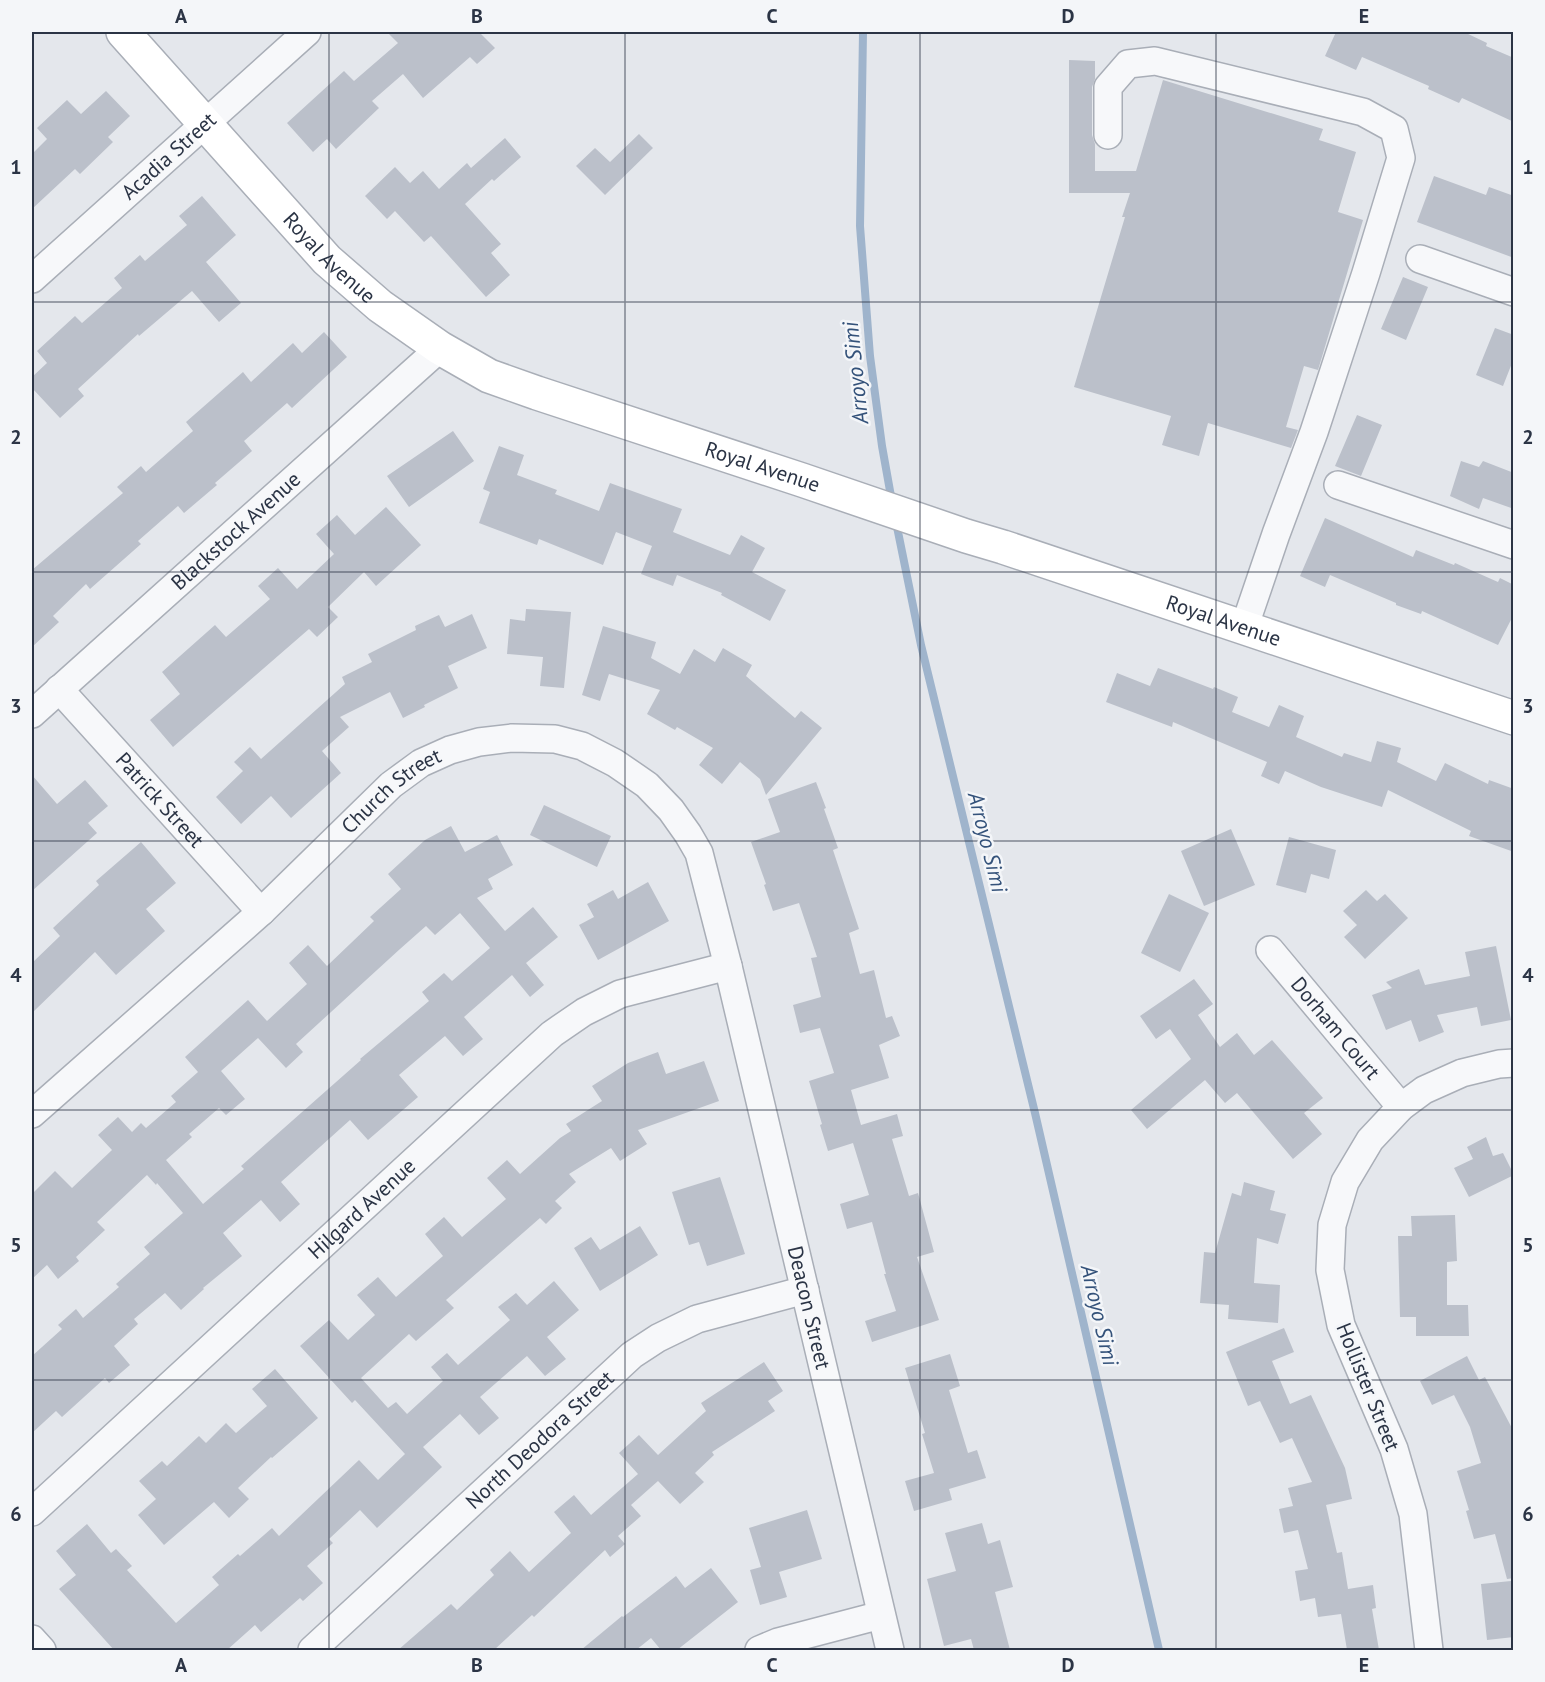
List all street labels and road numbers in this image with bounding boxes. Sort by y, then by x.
street label: Acadia Street [115,106,222,205]
street label: Royal Avenue [278,206,381,309]
street label: Royal Avenue [702,435,824,498]
street label: Blackstock Avenue [165,466,306,596]
street label: Royal Avenue [1163,589,1285,652]
street label: Church Street [335,742,445,839]
street label: Patrick Street [110,746,210,853]
street label: Dorham Court [1285,971,1386,1085]
street label: Hilgard Avenue [302,1152,421,1265]
street label: Deacon Street [782,1243,837,1372]
street label: Hollister Street [1330,1319,1406,1455]
street label: North Deodora Street [460,1364,619,1515]

